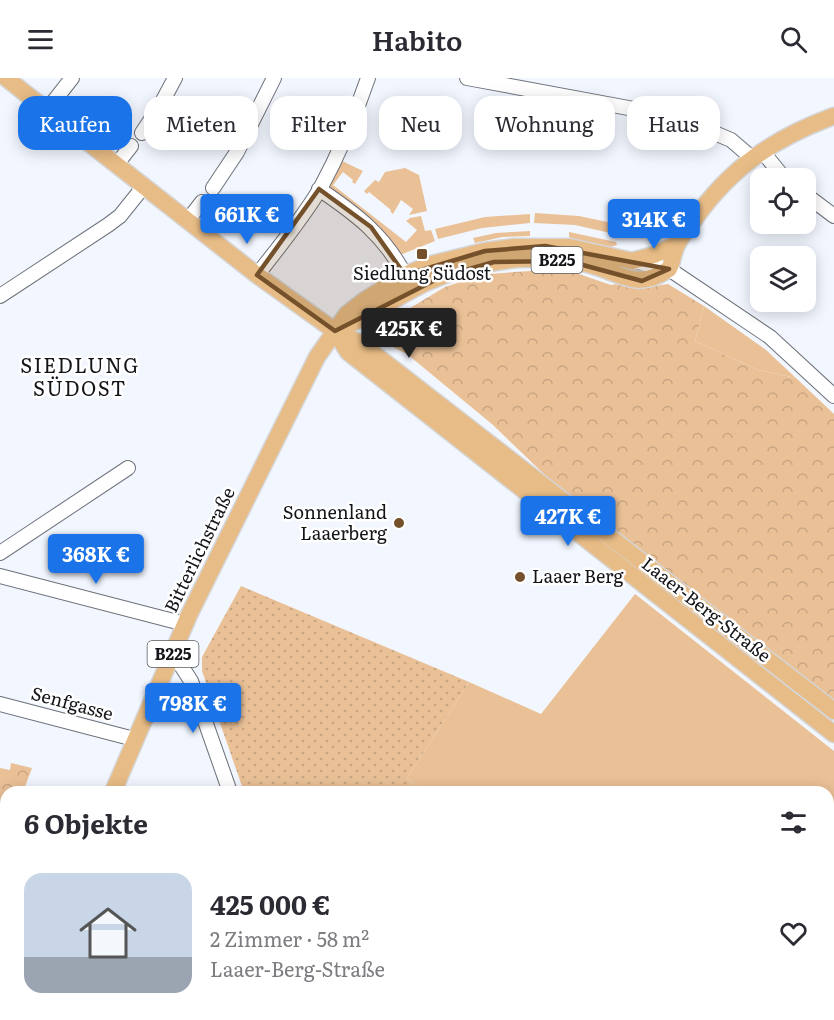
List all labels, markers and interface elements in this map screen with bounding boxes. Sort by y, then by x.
text: Habito [372,19,462,59]
icon: menu [24,23,57,56]
icon: search [777,23,810,56]
chip: Kaufen [18,96,132,150]
chip: Mieten [144,96,258,150]
chip: Filter [270,96,367,150]
chip: Neu [379,96,462,150]
chip: Wohnung [474,96,615,150]
chip: Haus [627,96,720,150]
map controls [750,168,816,312]
button: locate [750,168,816,234]
pin: 661K € [198,194,296,245]
text: 661K € [214,198,280,228]
pin: 314K € [605,199,703,250]
text: 314K € [622,203,686,233]
button: layers [750,246,816,312]
marker: Siedlung Südost [415,247,429,261]
road number: B225 [532,247,582,273]
place label: Siedlung Südost [353,259,492,286]
pin: 425K € [360,308,458,359]
text: 425K € [375,312,443,342]
district label: SIEDLUNG SÜDOST [20,349,140,402]
street label: Bitterlichstraße [157,482,241,617]
pin: 427K € [519,496,617,547]
place label: Sonnenland Laaerberg [283,498,388,546]
text: 427K € [534,500,602,530]
marker: Sonnenland Laaerberg [392,516,406,530]
pin: 368K € [47,534,145,585]
text: 368K € [62,538,130,568]
street label: Laaer-Berg-Straße [637,550,777,668]
place label: Laaer Berg [532,562,625,589]
marker: Laaer Berg [513,570,527,584]
road number: B225 [148,641,198,667]
street label: Senfgasse [28,679,116,726]
pin: 798K € [144,683,242,734]
text: 798K € [159,687,227,717]
text: 6 Objekte [24,803,148,842]
icon: filters [777,806,810,839]
text: 425 000 € [210,884,330,923]
icon: home [72,897,144,969]
icon: heart [777,917,810,950]
text: 2 Zimmer · 58 m² [210,923,369,953]
text: Laaer-Berg-Straße [210,953,385,983]

